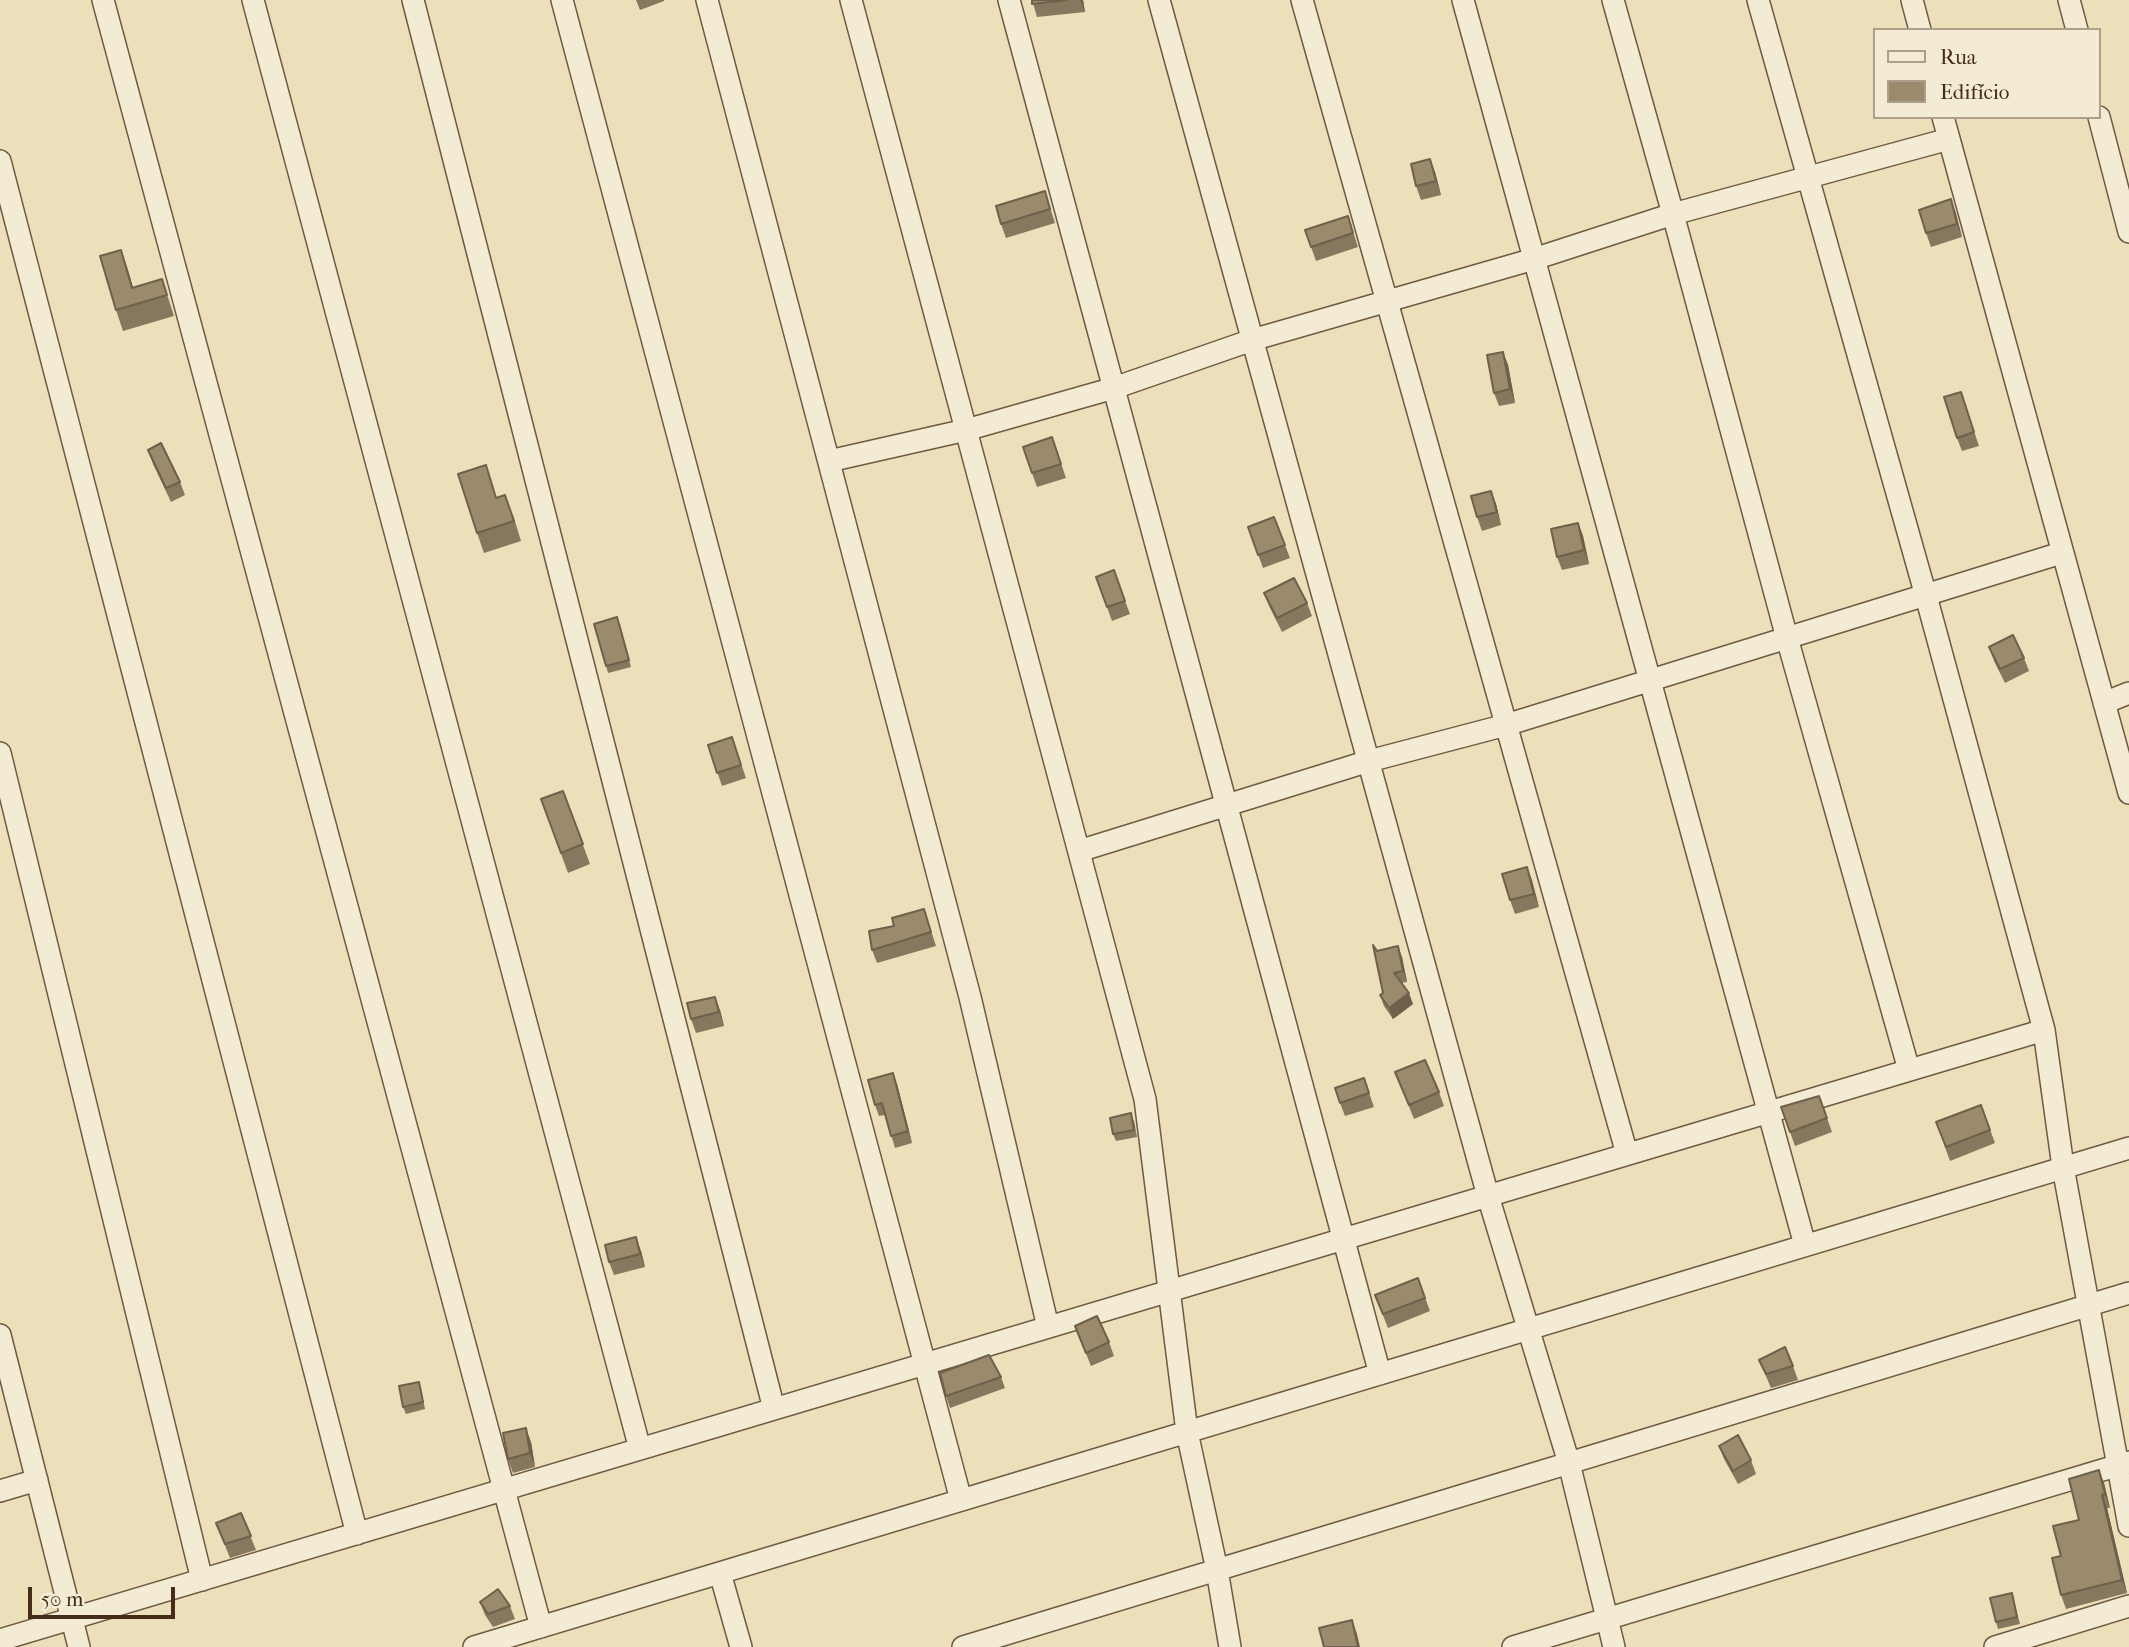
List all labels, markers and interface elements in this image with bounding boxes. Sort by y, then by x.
legend [1874,28,2101,119]
text: Rua [1940,45,1977,69]
text: Edifício [1940,80,2009,104]
scale bar [32,1574,178,1618]
text: 50 m [41,1587,84,1611]

